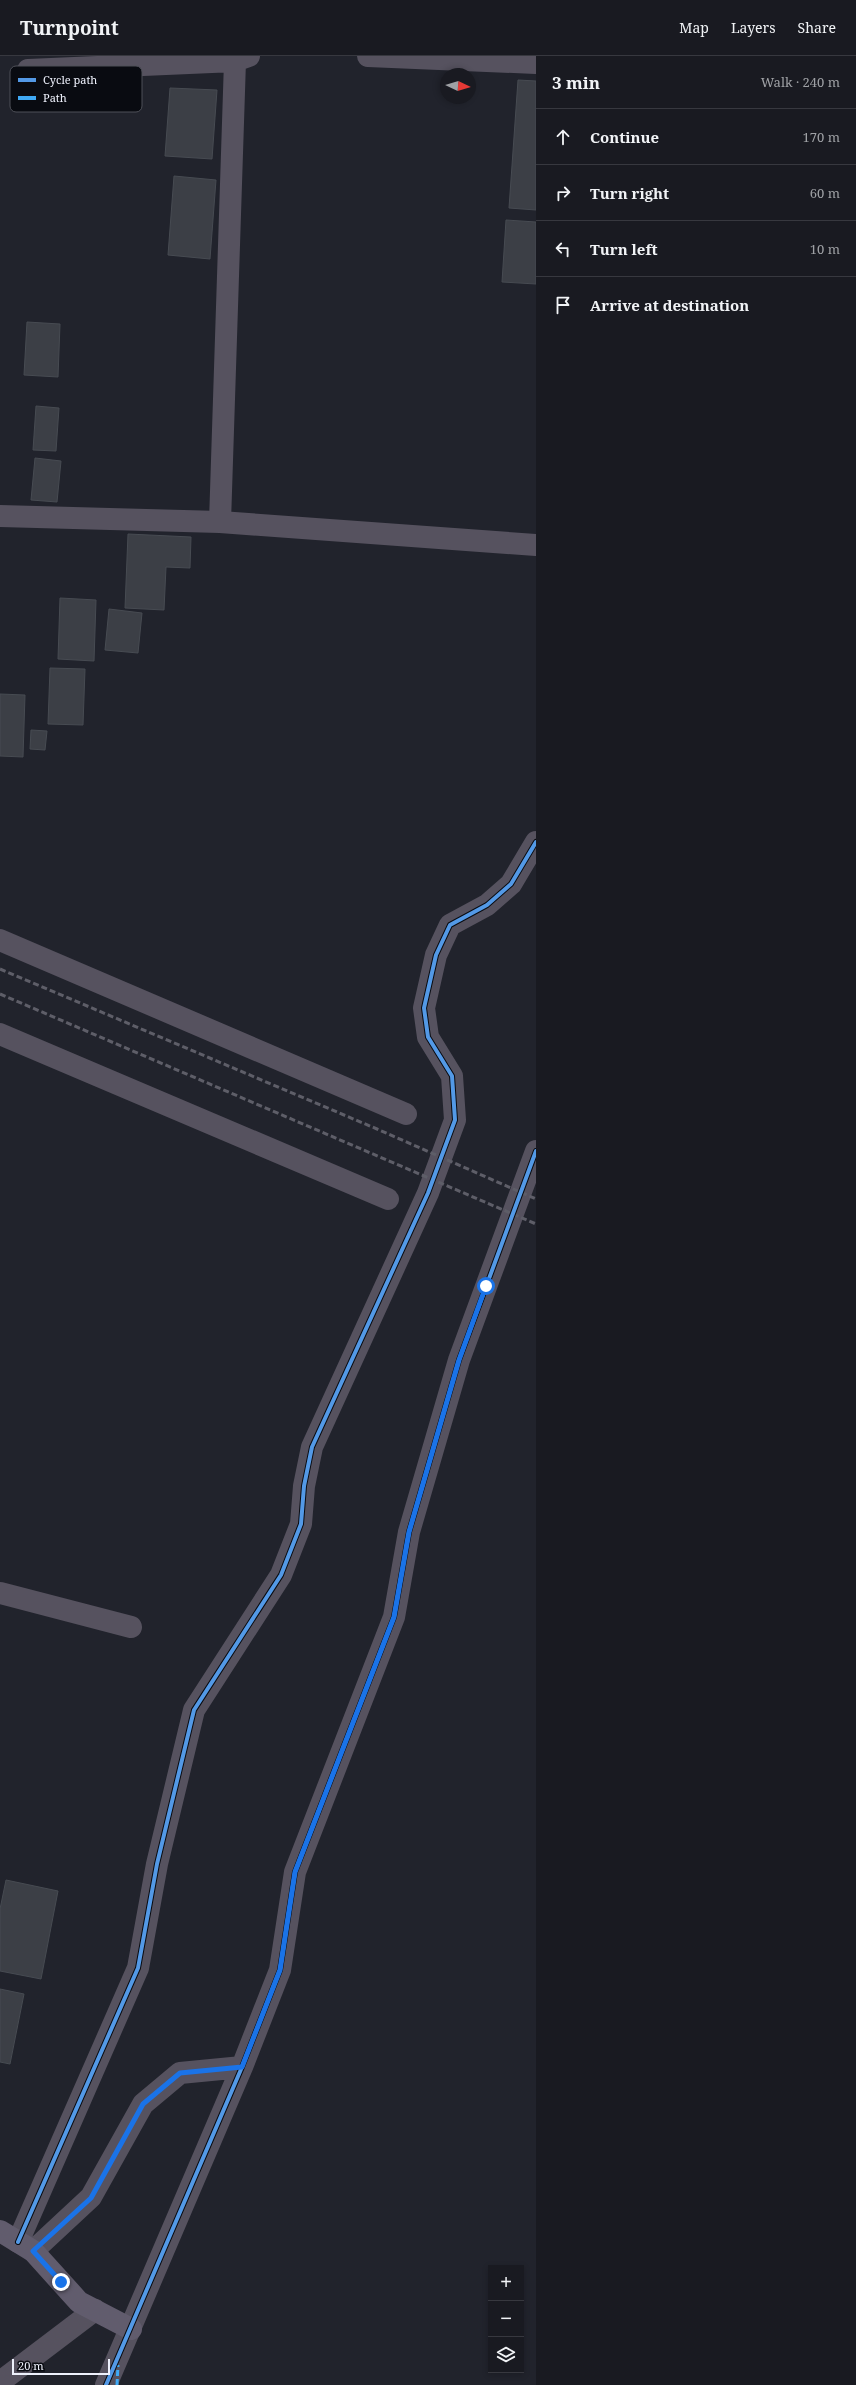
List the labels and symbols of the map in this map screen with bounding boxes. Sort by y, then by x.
legend [10,66,142,112]
north arrow [440,68,476,104]
text: Cycle path [43,72,97,87]
text: Path [43,90,67,105]
route start [477,1277,495,1295]
route end [52,2273,70,2291]
scale bar [12,2357,110,2376]

